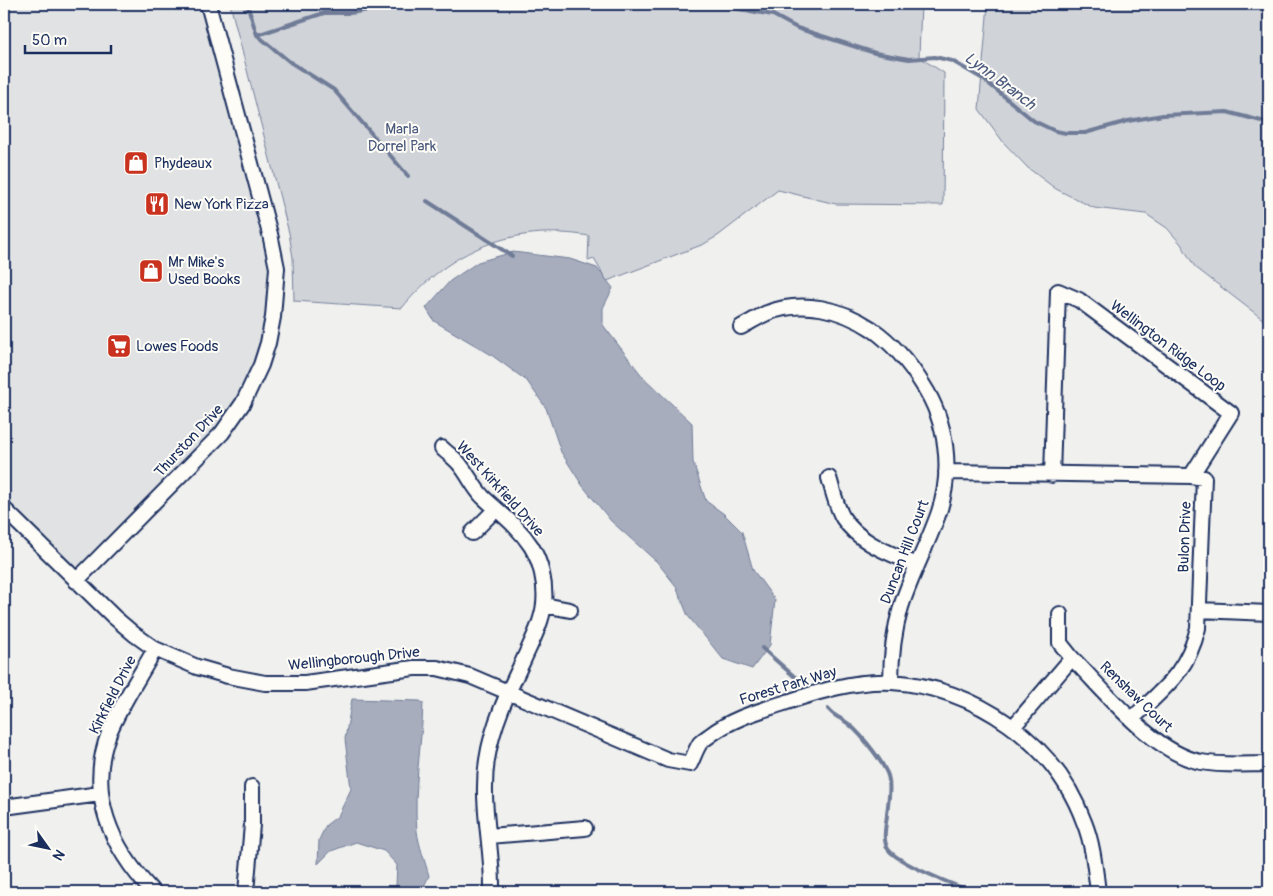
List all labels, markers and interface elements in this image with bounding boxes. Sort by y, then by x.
scale bar [25,22,111,54]
text: 50 m [32,31,67,50]
water label: Lynn Branch [960,48,1041,115]
park label: Marla Dorrel Park [368,120,437,156]
shop icon: Phydeaux [123,150,149,176]
place label: Phydeaux [154,154,212,173]
restaurant icon: New York Pizza [144,191,170,217]
place label: New York Pizza [174,195,269,214]
place label: Mr Mike's Used Books [168,253,240,289]
shop icon: Mr Mike's Used Books [138,258,164,284]
street label: Wellington Ridge Loop [1106,296,1230,396]
supermarket icon: Lowes Foods [106,333,132,359]
place label: Lowes Foods [136,337,219,356]
street label: Thurston Drive [150,400,228,481]
street label: West Kirkfield Drive [452,437,548,541]
street label: Duncan Hill Court [876,496,934,607]
street label: Bulon Drive [1174,500,1196,573]
street label: Wellingborough Drive [287,643,421,675]
street label: Kirkfield Drive [85,652,141,737]
street label: Renshaw Court [1095,657,1177,737]
street label: Forest Park Way [737,662,839,710]
north arrow [22,824,72,874]
text: N [49,846,68,863]

